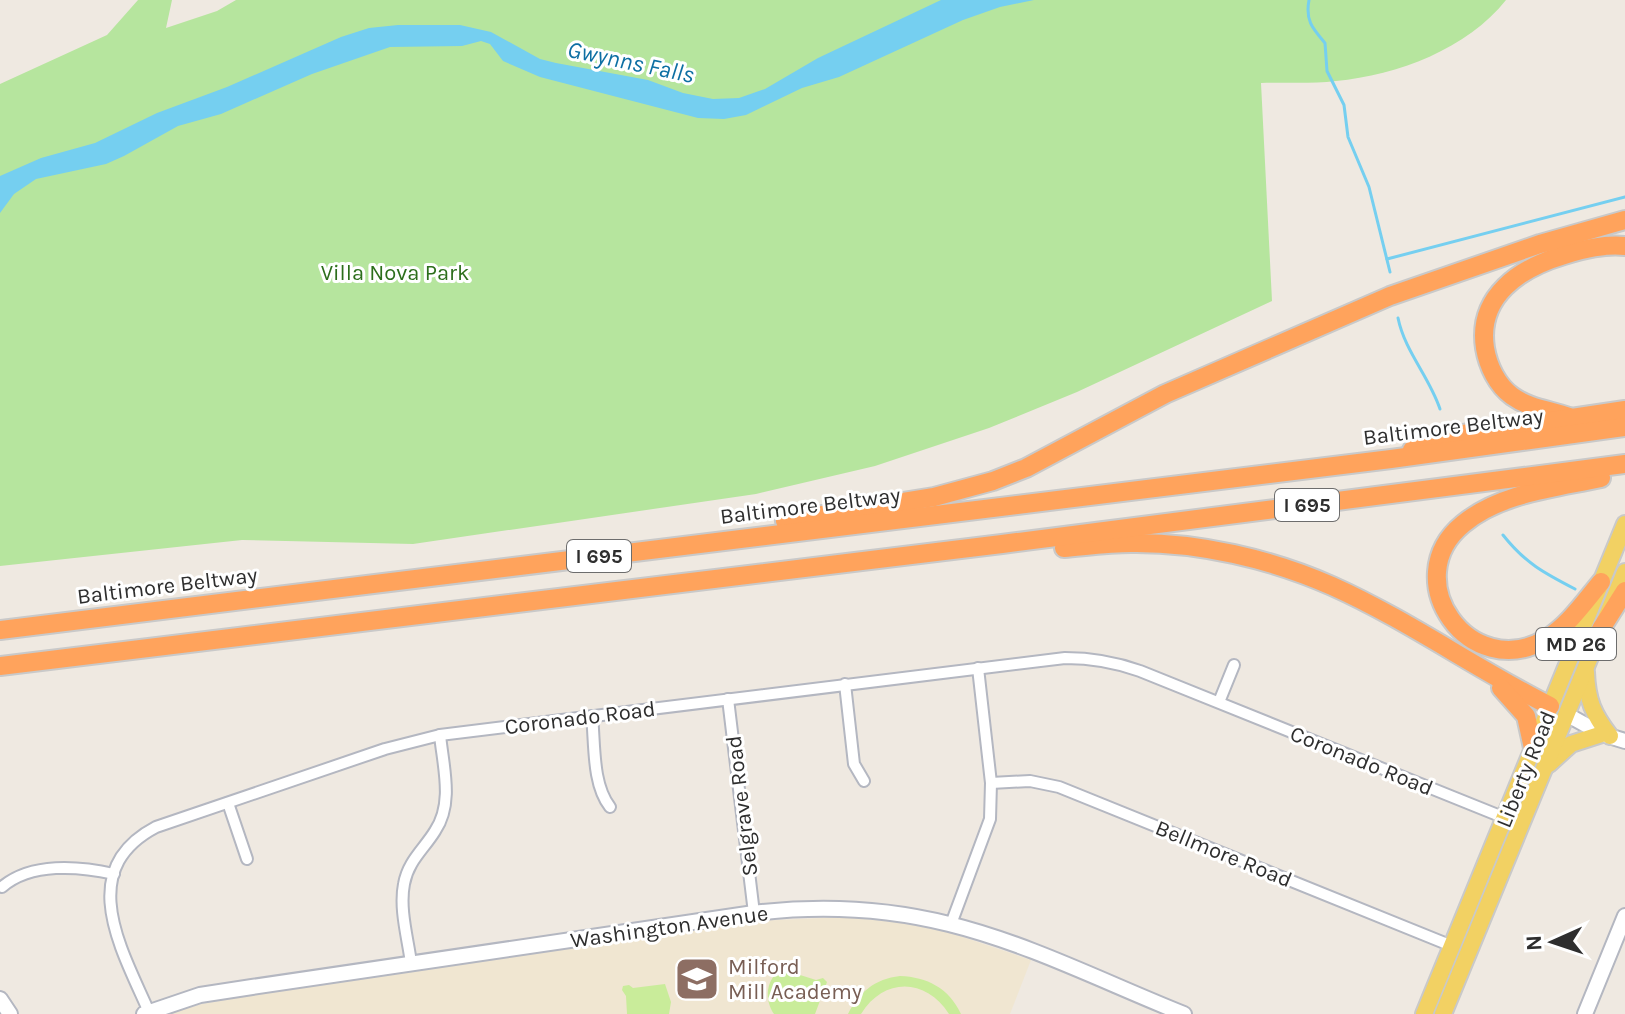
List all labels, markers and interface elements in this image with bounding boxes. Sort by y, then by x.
water label: Gwynns Falls [565,35,697,89]
park label: Villa Nova Park [321,260,469,286]
street label: Baltimore Beltway [1361,403,1545,451]
street label: Baltimore Beltway [718,482,902,530]
road number: I 695 [1275,489,1339,521]
road number: I 695 [567,540,631,572]
street label: Baltimore Beltway [75,562,259,610]
road number: MD 26 [1536,628,1616,660]
street label: Coronado Road [503,696,657,740]
street label: Liberty Road [1491,707,1561,832]
street label: Coronado Road [1286,720,1437,801]
street label: Selgrave Road [720,734,764,878]
street label: Bellmore Road [1152,815,1296,893]
street label: Washington Avenue [569,900,770,954]
north arrow [1513,902,1593,982]
text: N [1521,934,1547,952]
place label: Milford Mill Academy [728,954,862,1005]
school or university icon: Milford Mill Academy [673,955,721,1003]

